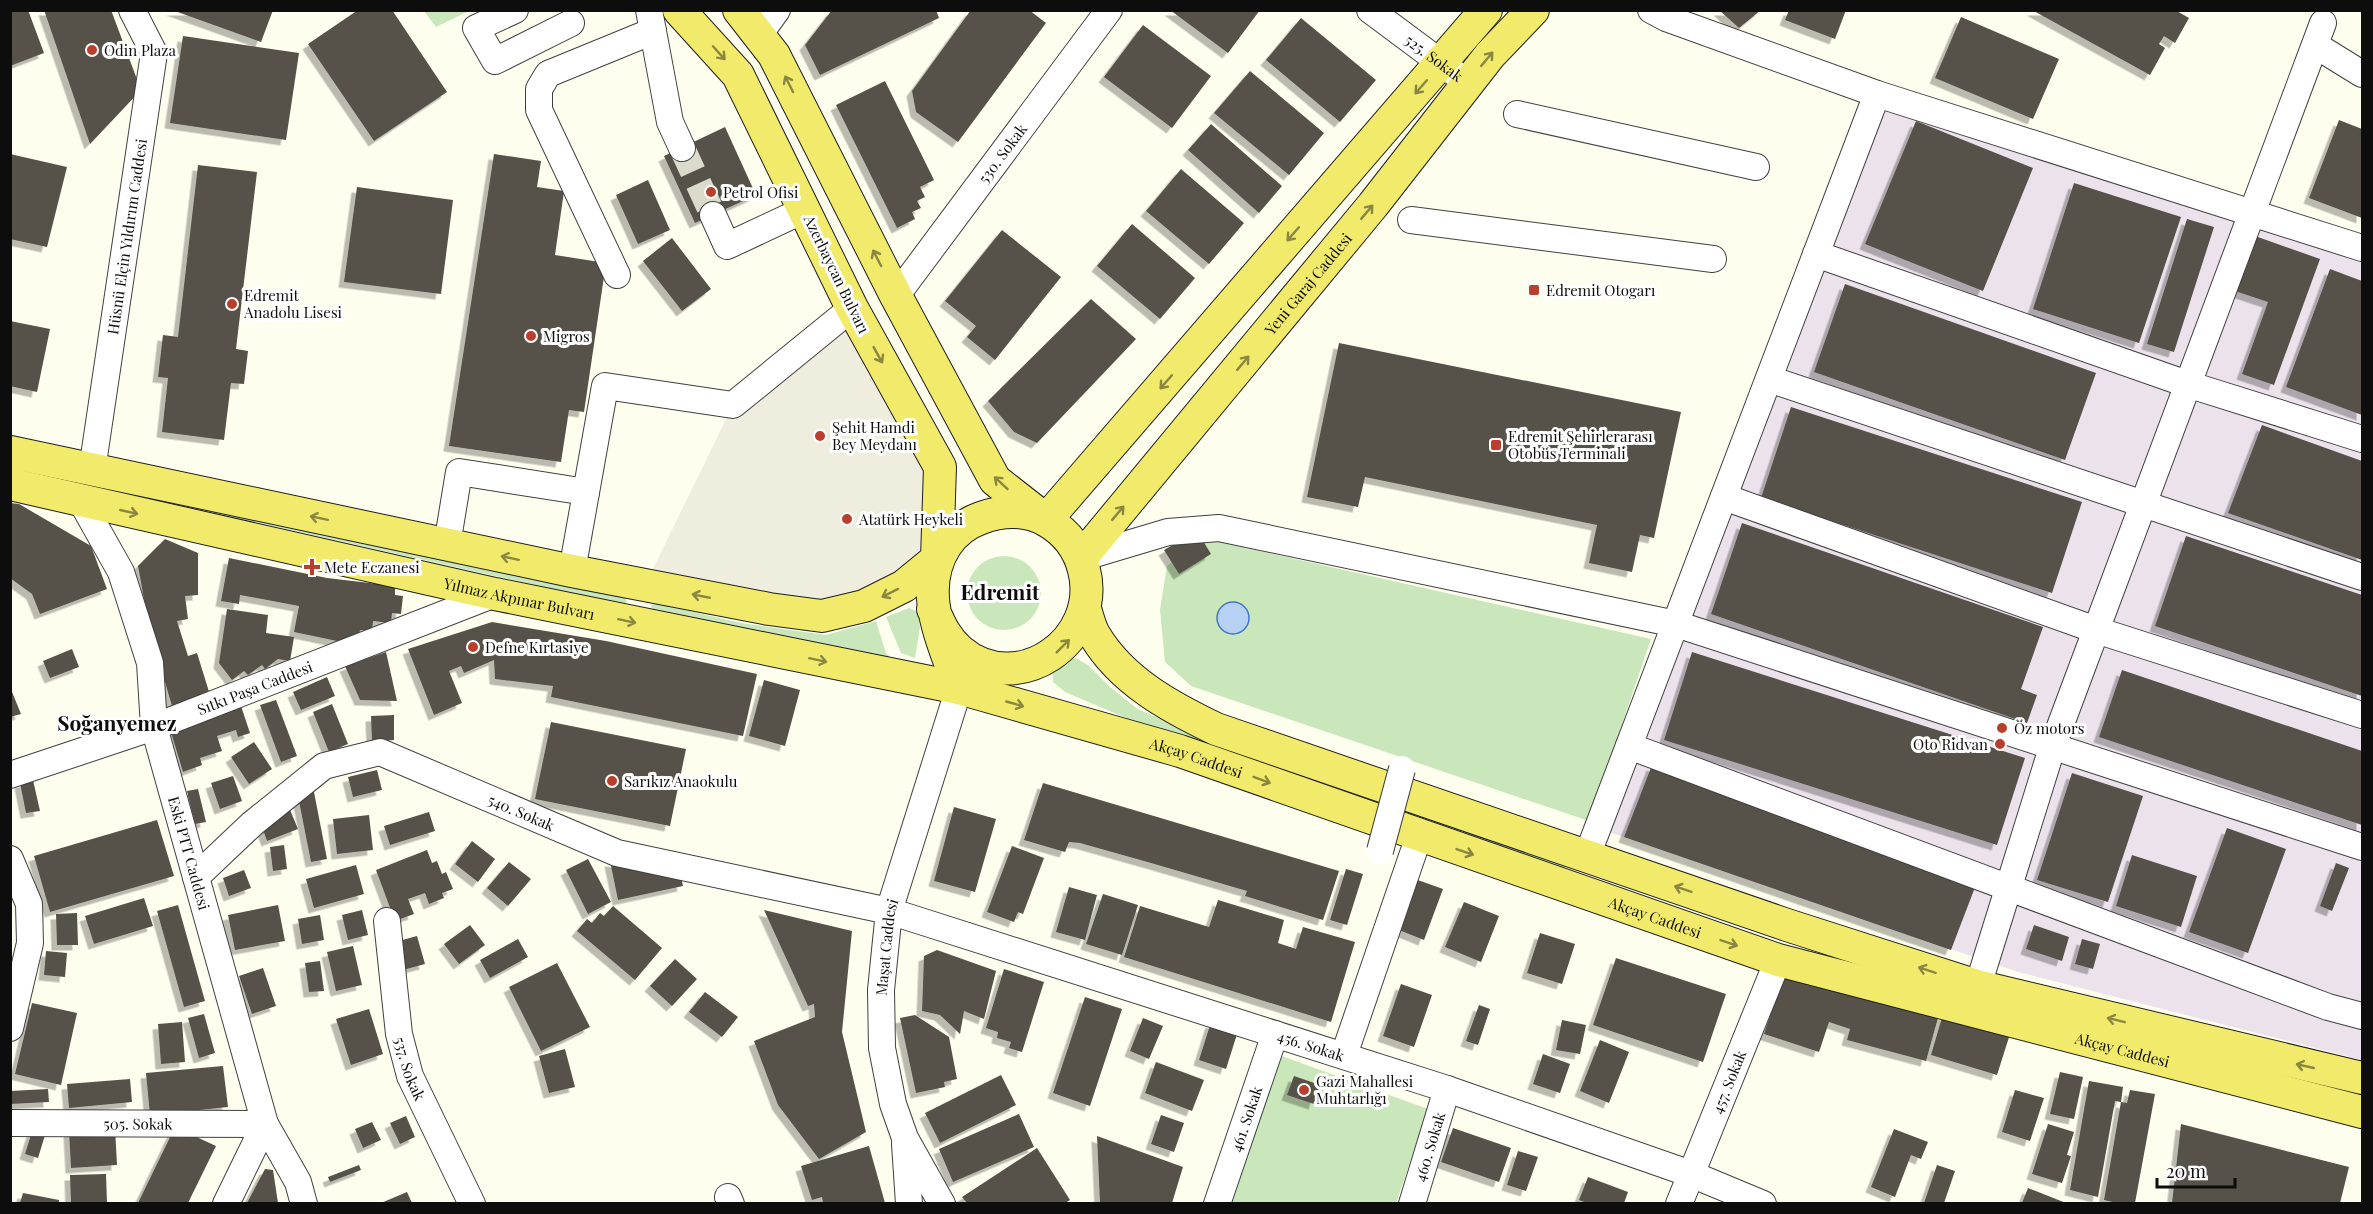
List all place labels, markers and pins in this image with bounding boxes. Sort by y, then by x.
place label: Odin Plaza [104,40,176,60]
marker: Odin Plaza [85,43,99,57]
place label: Petrol Ofisi [723,182,799,202]
marker: Petrol Ofisi [704,185,718,199]
place label: Edremit Otogarı [1546,280,1656,300]
marker: Edremit Otogarı [1527,283,1541,297]
place label: Edremit Anadolu Lisesi [243,285,343,322]
marker: Edremit Anadolu Lisesi [225,297,239,311]
place label: Migros [543,326,590,346]
marker: Migros [524,329,538,343]
place label: Şehit Hamdi Bey Meydanı [832,417,917,454]
place label: Edremit Şehirlerarası Otobüs Terminali [1508,426,1653,463]
marker: Şehit Hamdi Bey Meydanı [813,429,827,443]
marker: Edremit Şehirlerarası Otobüs Terminali [1489,438,1503,452]
place label: Atatürk Heykeli [858,509,964,529]
marker: Atatürk Heykeli [840,512,854,526]
place label: Mete Eczanesi [324,557,420,577]
marker: Mete Eczanesi [305,560,319,574]
place label: Defne Kırtasiye [485,637,589,657]
marker: Defne Kırtasiye [466,640,480,654]
place label: Öz motors [2014,718,2084,738]
marker: Öz motors [1995,721,2009,735]
place label: Oto Ridvan [1913,734,1988,754]
marker: Oto Ridvan [1993,737,2007,751]
place label: Sarıkız Anaokulu [624,771,738,791]
marker: Sarıkız Anaokulu [605,774,619,788]
place label: Gazi Mahallesi Muhtarlığı [1316,1071,1414,1108]
marker: Gazi Mahallesi Muhtarlığı [1297,1083,1311,1097]

